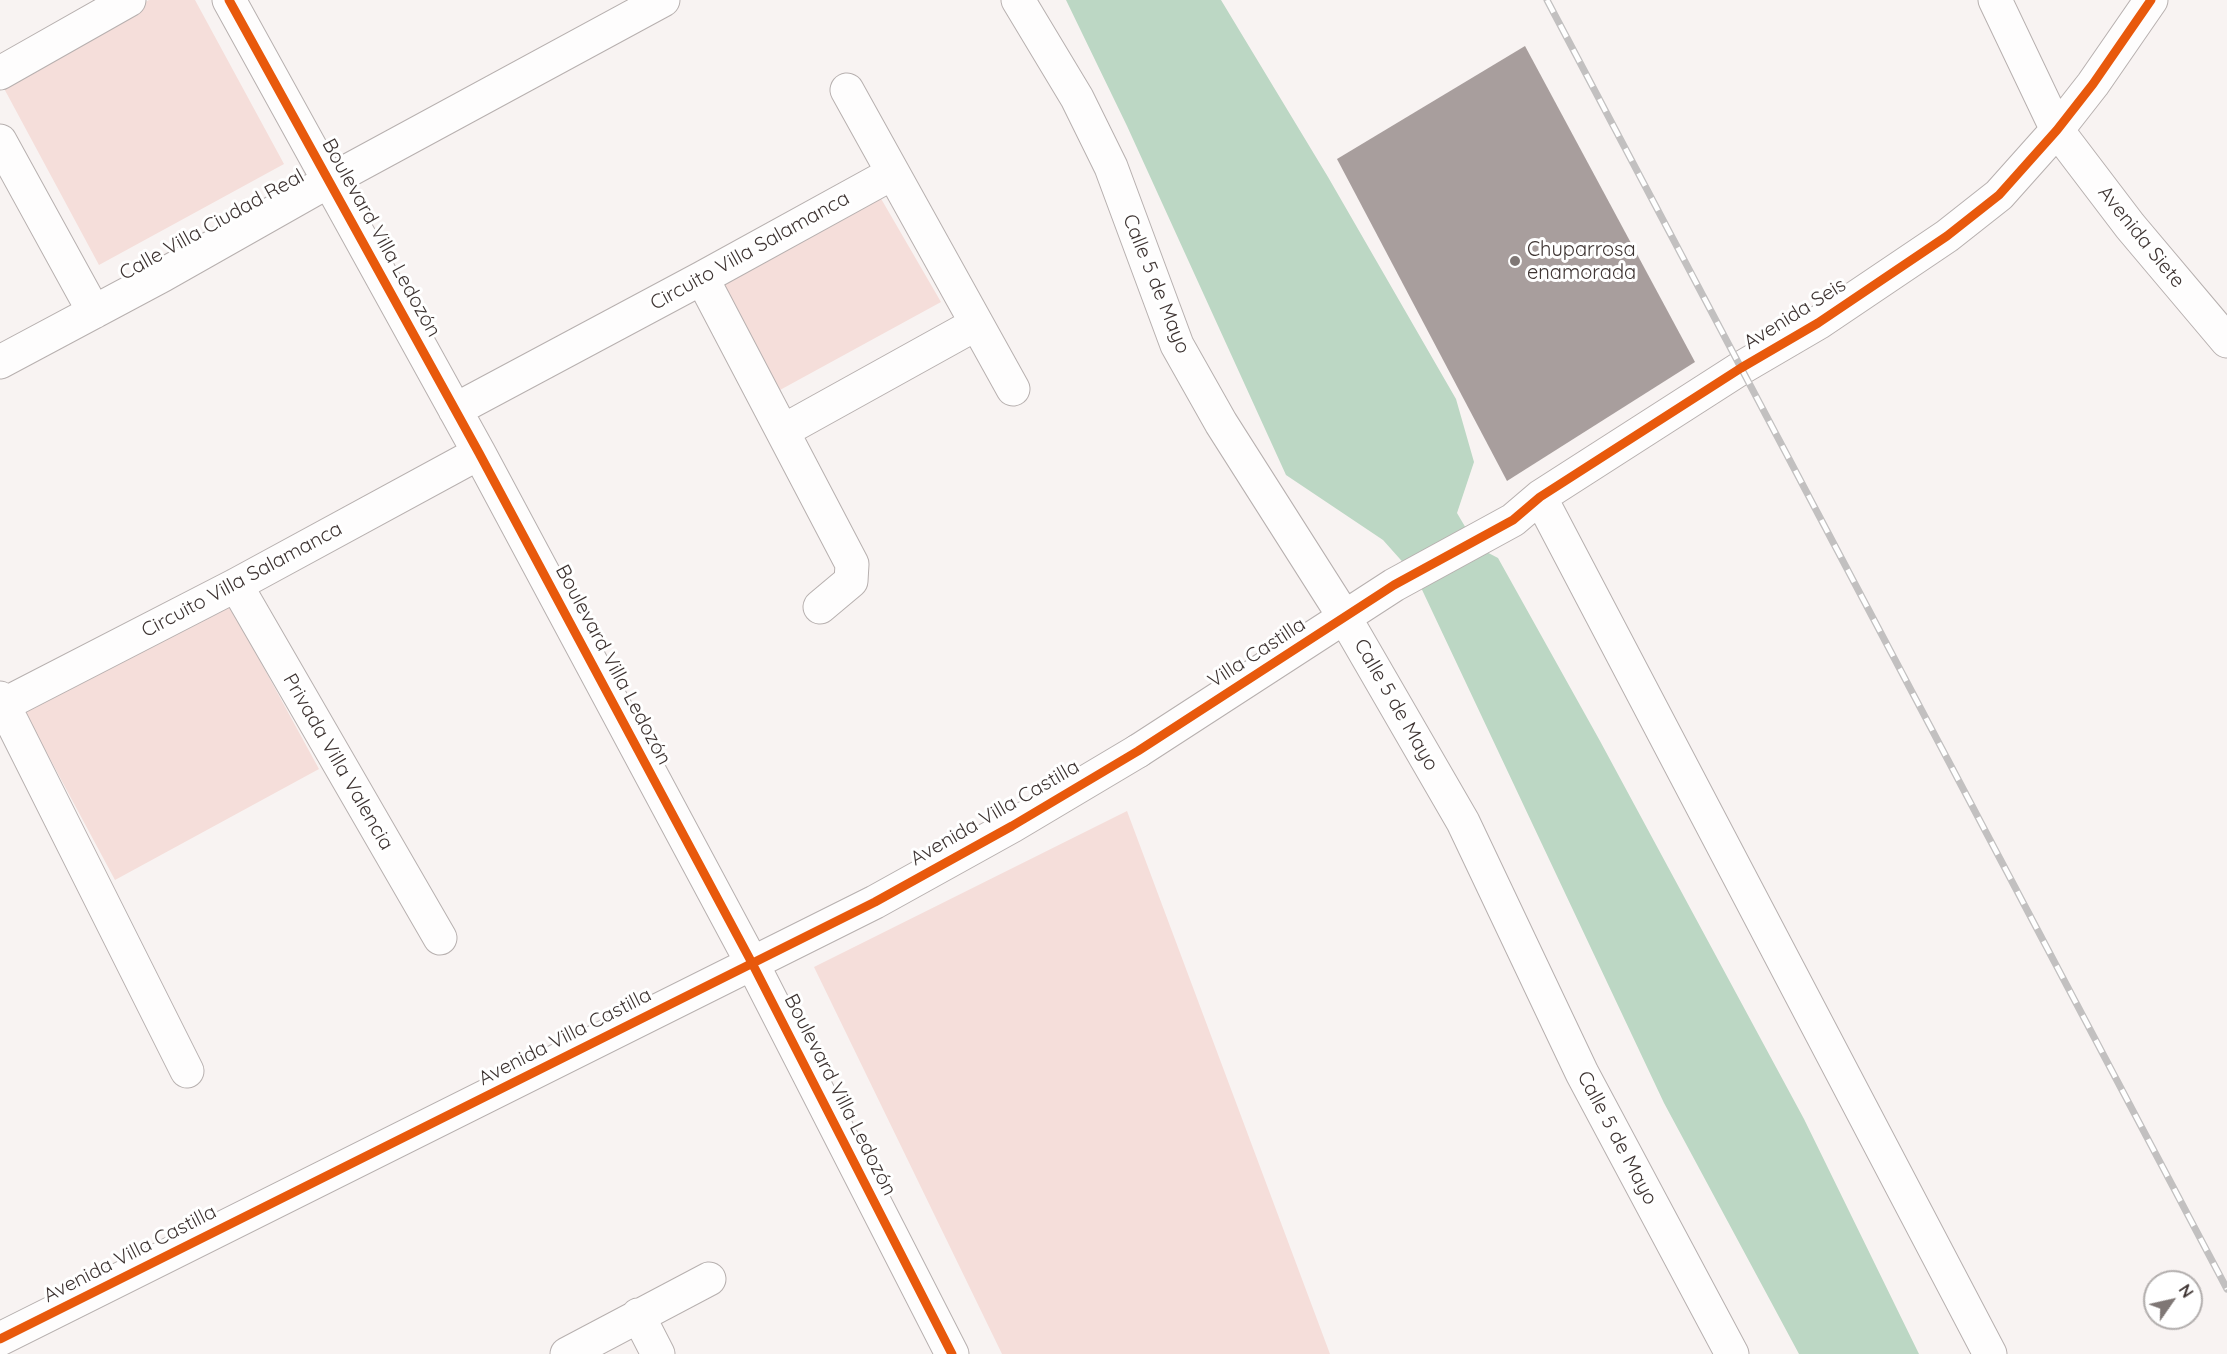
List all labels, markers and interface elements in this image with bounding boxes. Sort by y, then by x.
street label: Boulevard Villa Ledozón [316,135,446,341]
street label: Calle Villa Ciudad Real [116,164,308,286]
street label: Avenida Siete [2092,181,2190,293]
street label: Circuito Villa Salamanca [646,186,854,316]
street label: Calle 5 de Mayo [1117,211,1195,357]
place label: Chuparrosa enamorada [1527,238,1636,285]
marker: Chuparrosa enamorada [1508,254,1522,268]
street label: Avenida Seis [1739,273,1851,355]
street label: Circuito Villa Salamanca [138,517,346,643]
street label: Boulevard Villa Ledozón [550,561,676,769]
street label: Villa Castilla [1204,613,1310,693]
street label: Calle 5 de Mayo [1349,635,1443,775]
street label: Privada Villa Valencia [278,669,398,855]
street label: Avenida Villa Castilla [906,755,1084,871]
street label: Avenida Villa Castilla [474,983,656,1091]
street label: Boulevard Villa Ledozón [779,990,901,1200]
street label: Calle 5 de Mayo [1572,1067,1662,1209]
street label: Avenida Villa Castilla [39,1200,221,1308]
north arrow [2143,1270,2203,1330]
text: N [2175,1281,2198,1302]

